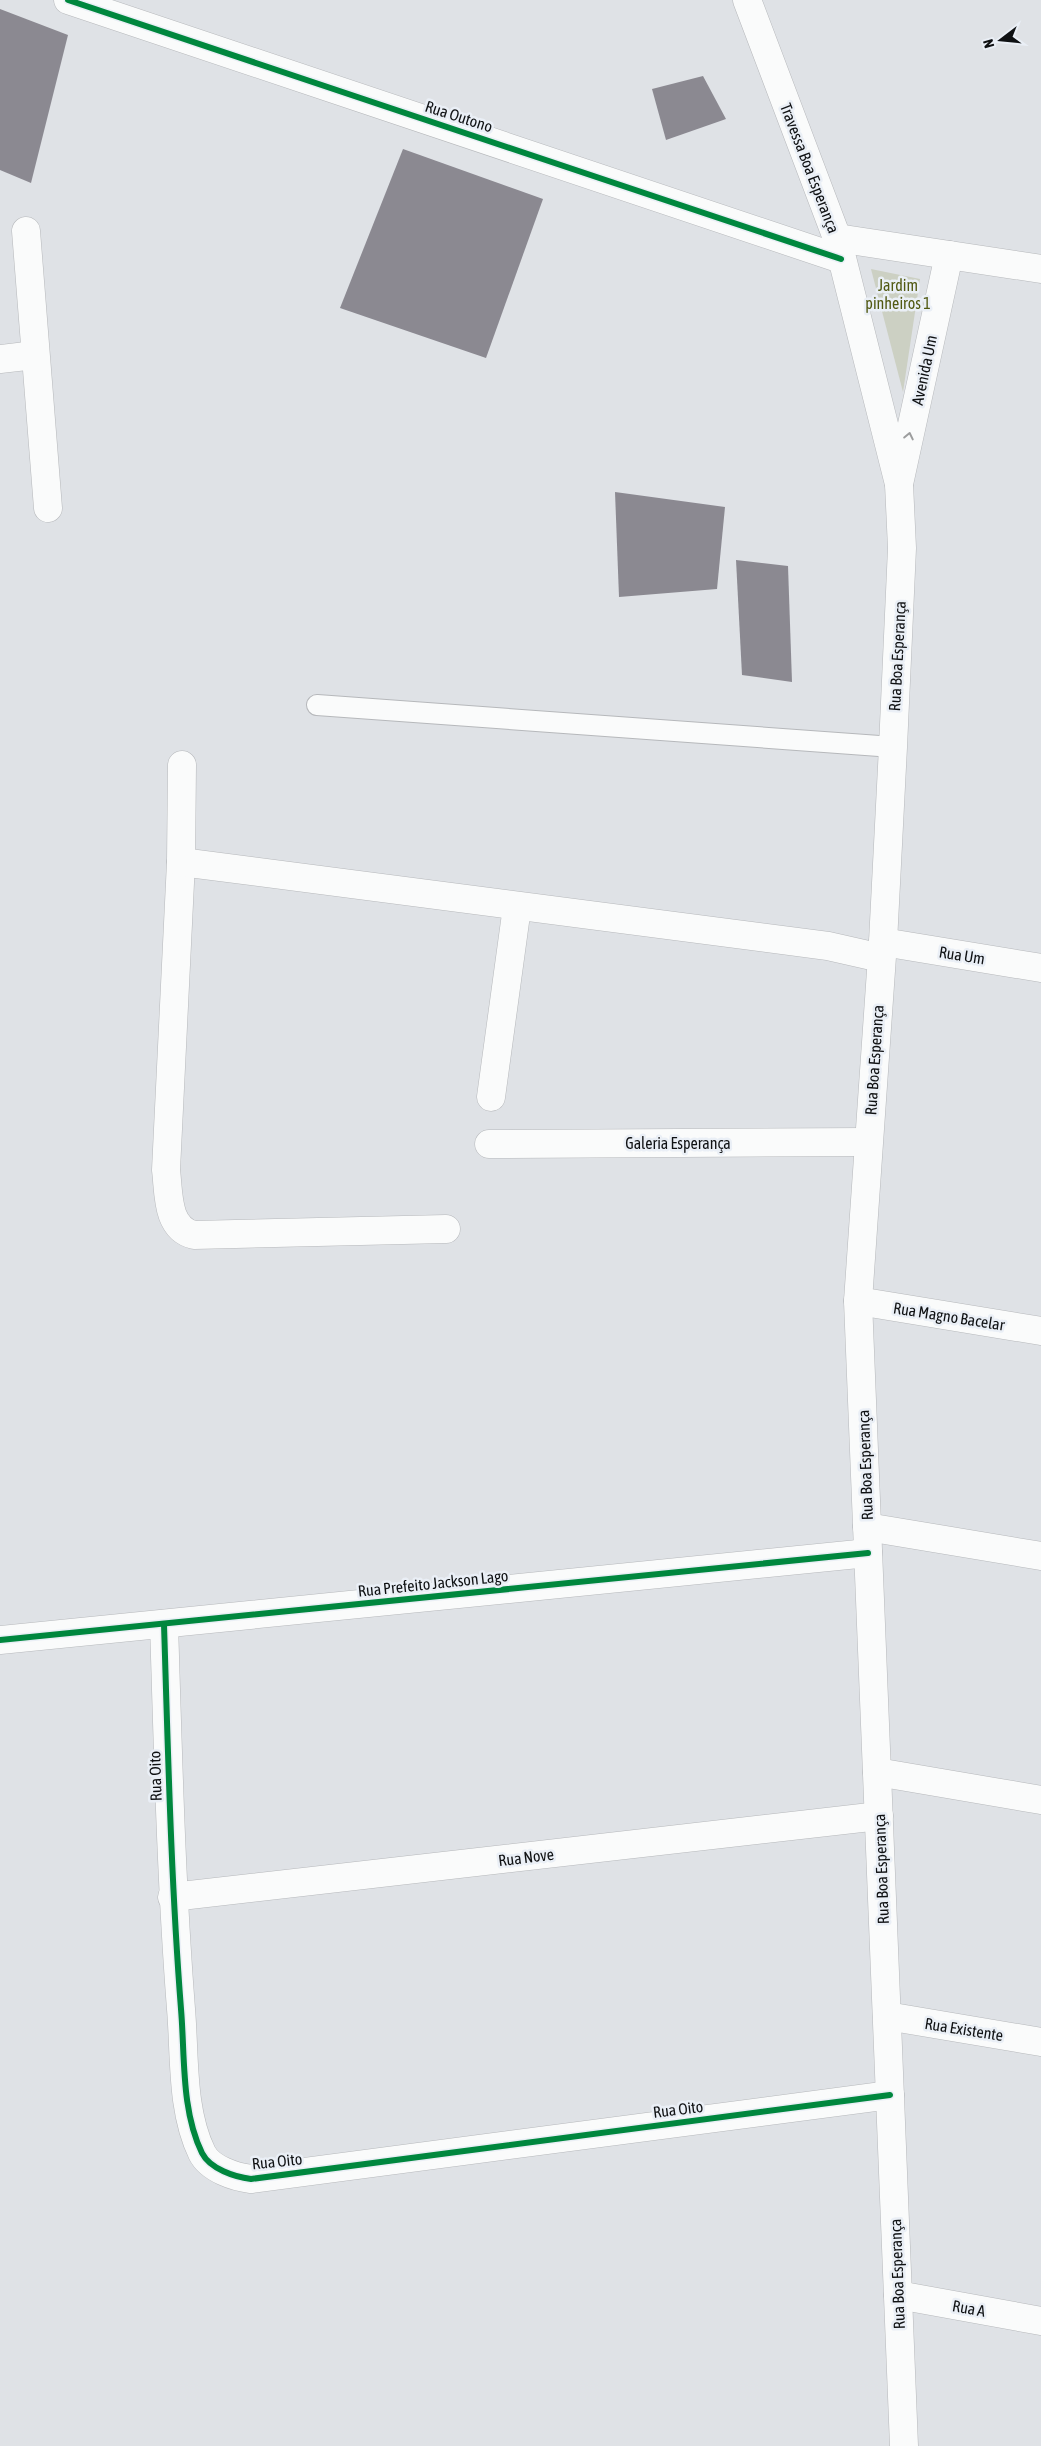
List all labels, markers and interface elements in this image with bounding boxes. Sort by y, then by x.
north arrow [976,15,1026,65]
text: N [980,37,997,50]
street label: Rua Outono [423,97,495,135]
street label: Travessa Boa Esperança [776,101,843,236]
park label: Jardim pinheiros 1 [865,276,931,313]
street label: Avenida Um [908,333,940,407]
one-way arrow [903,432,914,441]
street label: Rua Boa Esperança [885,600,910,712]
street label: Rua Um [938,942,986,968]
street label: Rua Boa Esperança [861,1004,888,1116]
street label: Galeria Esperança [625,1134,731,1153]
street label: Rua Magno Bacelar [892,1298,1006,1335]
street label: Rua Boa Esperança [854,1409,877,1520]
street label: Rua Prefeito Jackson Lago [357,1566,509,1601]
street label: Rua Oito [145,1751,165,1801]
street label: Rua Boa Esperança [870,1813,893,1924]
street label: Rua Nove [497,1845,555,1869]
street label: Rua Existente [924,2014,1004,2044]
street label: Rua Oito [652,2097,704,2121]
street label: Rua Oito [251,2149,303,2173]
street label: Rua Boa Esperança [886,2218,909,2329]
street label: Rua A [951,2296,987,2320]

